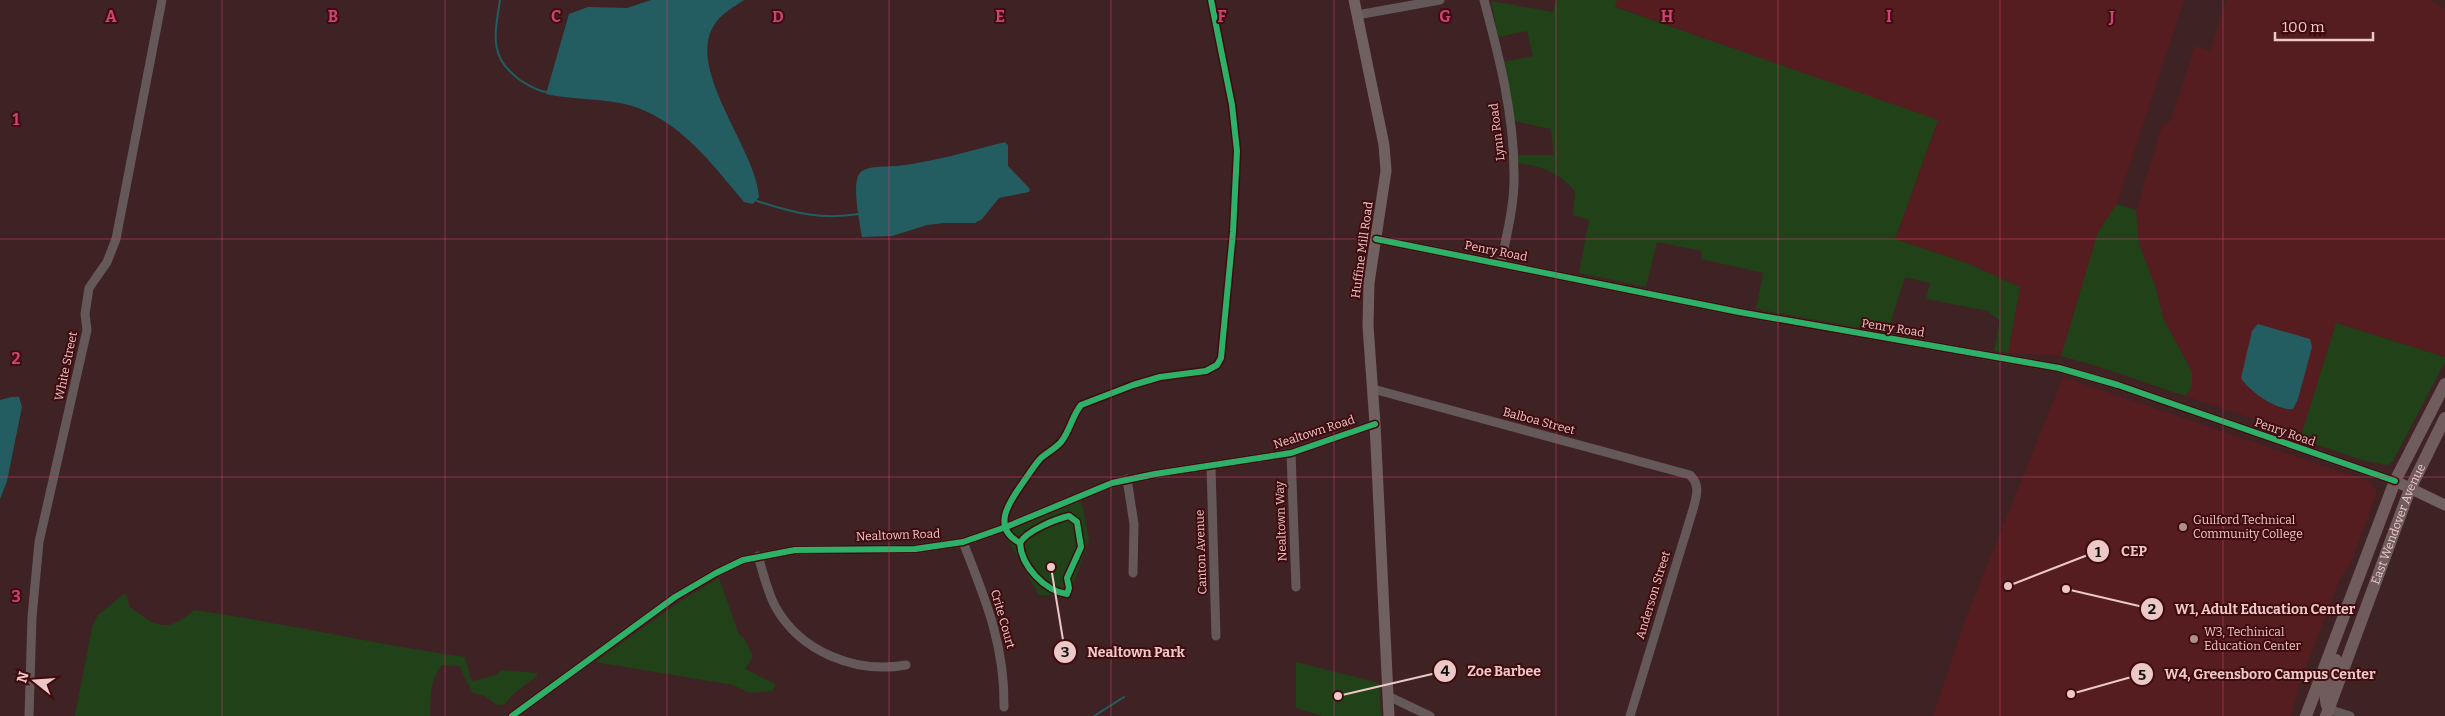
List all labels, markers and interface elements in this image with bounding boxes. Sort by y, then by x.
text: A [105,7,117,26]
text: B [328,7,338,26]
text: C [551,7,561,26]
text: D [772,7,784,26]
text: E [995,7,1005,26]
text: F [1218,7,1227,26]
text: G [1439,7,1451,26]
text: H [1661,7,1674,26]
text: I [1886,7,1892,26]
text: J [2108,7,2115,26]
scale bar [2275,10,2372,42]
text: 100 m [2282,18,2325,36]
street label: Lynn Road [1487,102,1507,162]
text: 1 [13,110,20,129]
street label: Huffine Mill Road [1348,201,1376,299]
street label: Penry Road [1463,238,1529,264]
street label: Penry Road [1861,316,1925,340]
street label: White Street [52,330,80,402]
text: 2 [11,349,21,368]
street label: Balboa Street [1501,405,1577,438]
street label: Nealtown Road [1272,412,1356,452]
street label: Penry Road [2253,415,2317,449]
street label: East Wendover Avenue [2368,462,2428,586]
street label: Nealtown Way [1273,480,1289,561]
street label: Canton Avenue [1193,509,1209,595]
place label: Guilford Technical Community College [2193,513,2303,541]
marker: Guilford Technical Community College [2177,521,2189,533]
street label: Nealtown Road [856,527,940,543]
callout: CEP [2086,537,2157,566]
text: 1 [2095,543,2102,561]
text: CEP [2121,543,2147,560]
street label: Anderson Street [1633,549,1673,641]
text: 3 [11,587,21,606]
street label: Crite Court [988,588,1018,651]
callout: W1, Adult Education Center [2139,595,2365,624]
text: 2 [2148,600,2156,618]
text: W1, Adult Education Center [2175,601,2356,618]
place label: W3, Techinical Education Center [2204,625,2301,653]
marker: W3, Techinical Education Center [2188,633,2200,645]
callout: Nealtown Park [1052,638,1195,667]
text: 3 [1061,643,1069,661]
text: Nealtown Park [1087,644,1186,661]
north arrow [10,656,60,706]
callout: Zoe Barbee [1433,656,1551,685]
callout: W4, Greensboro Campus Center [2129,660,2386,689]
text: 4 [1440,662,1450,680]
text: Zoe Barbee [1467,663,1541,680]
text: 5 [2138,666,2146,684]
text: W4, Greensboro Campus Center [2164,666,2376,683]
text: N [13,670,33,685]

